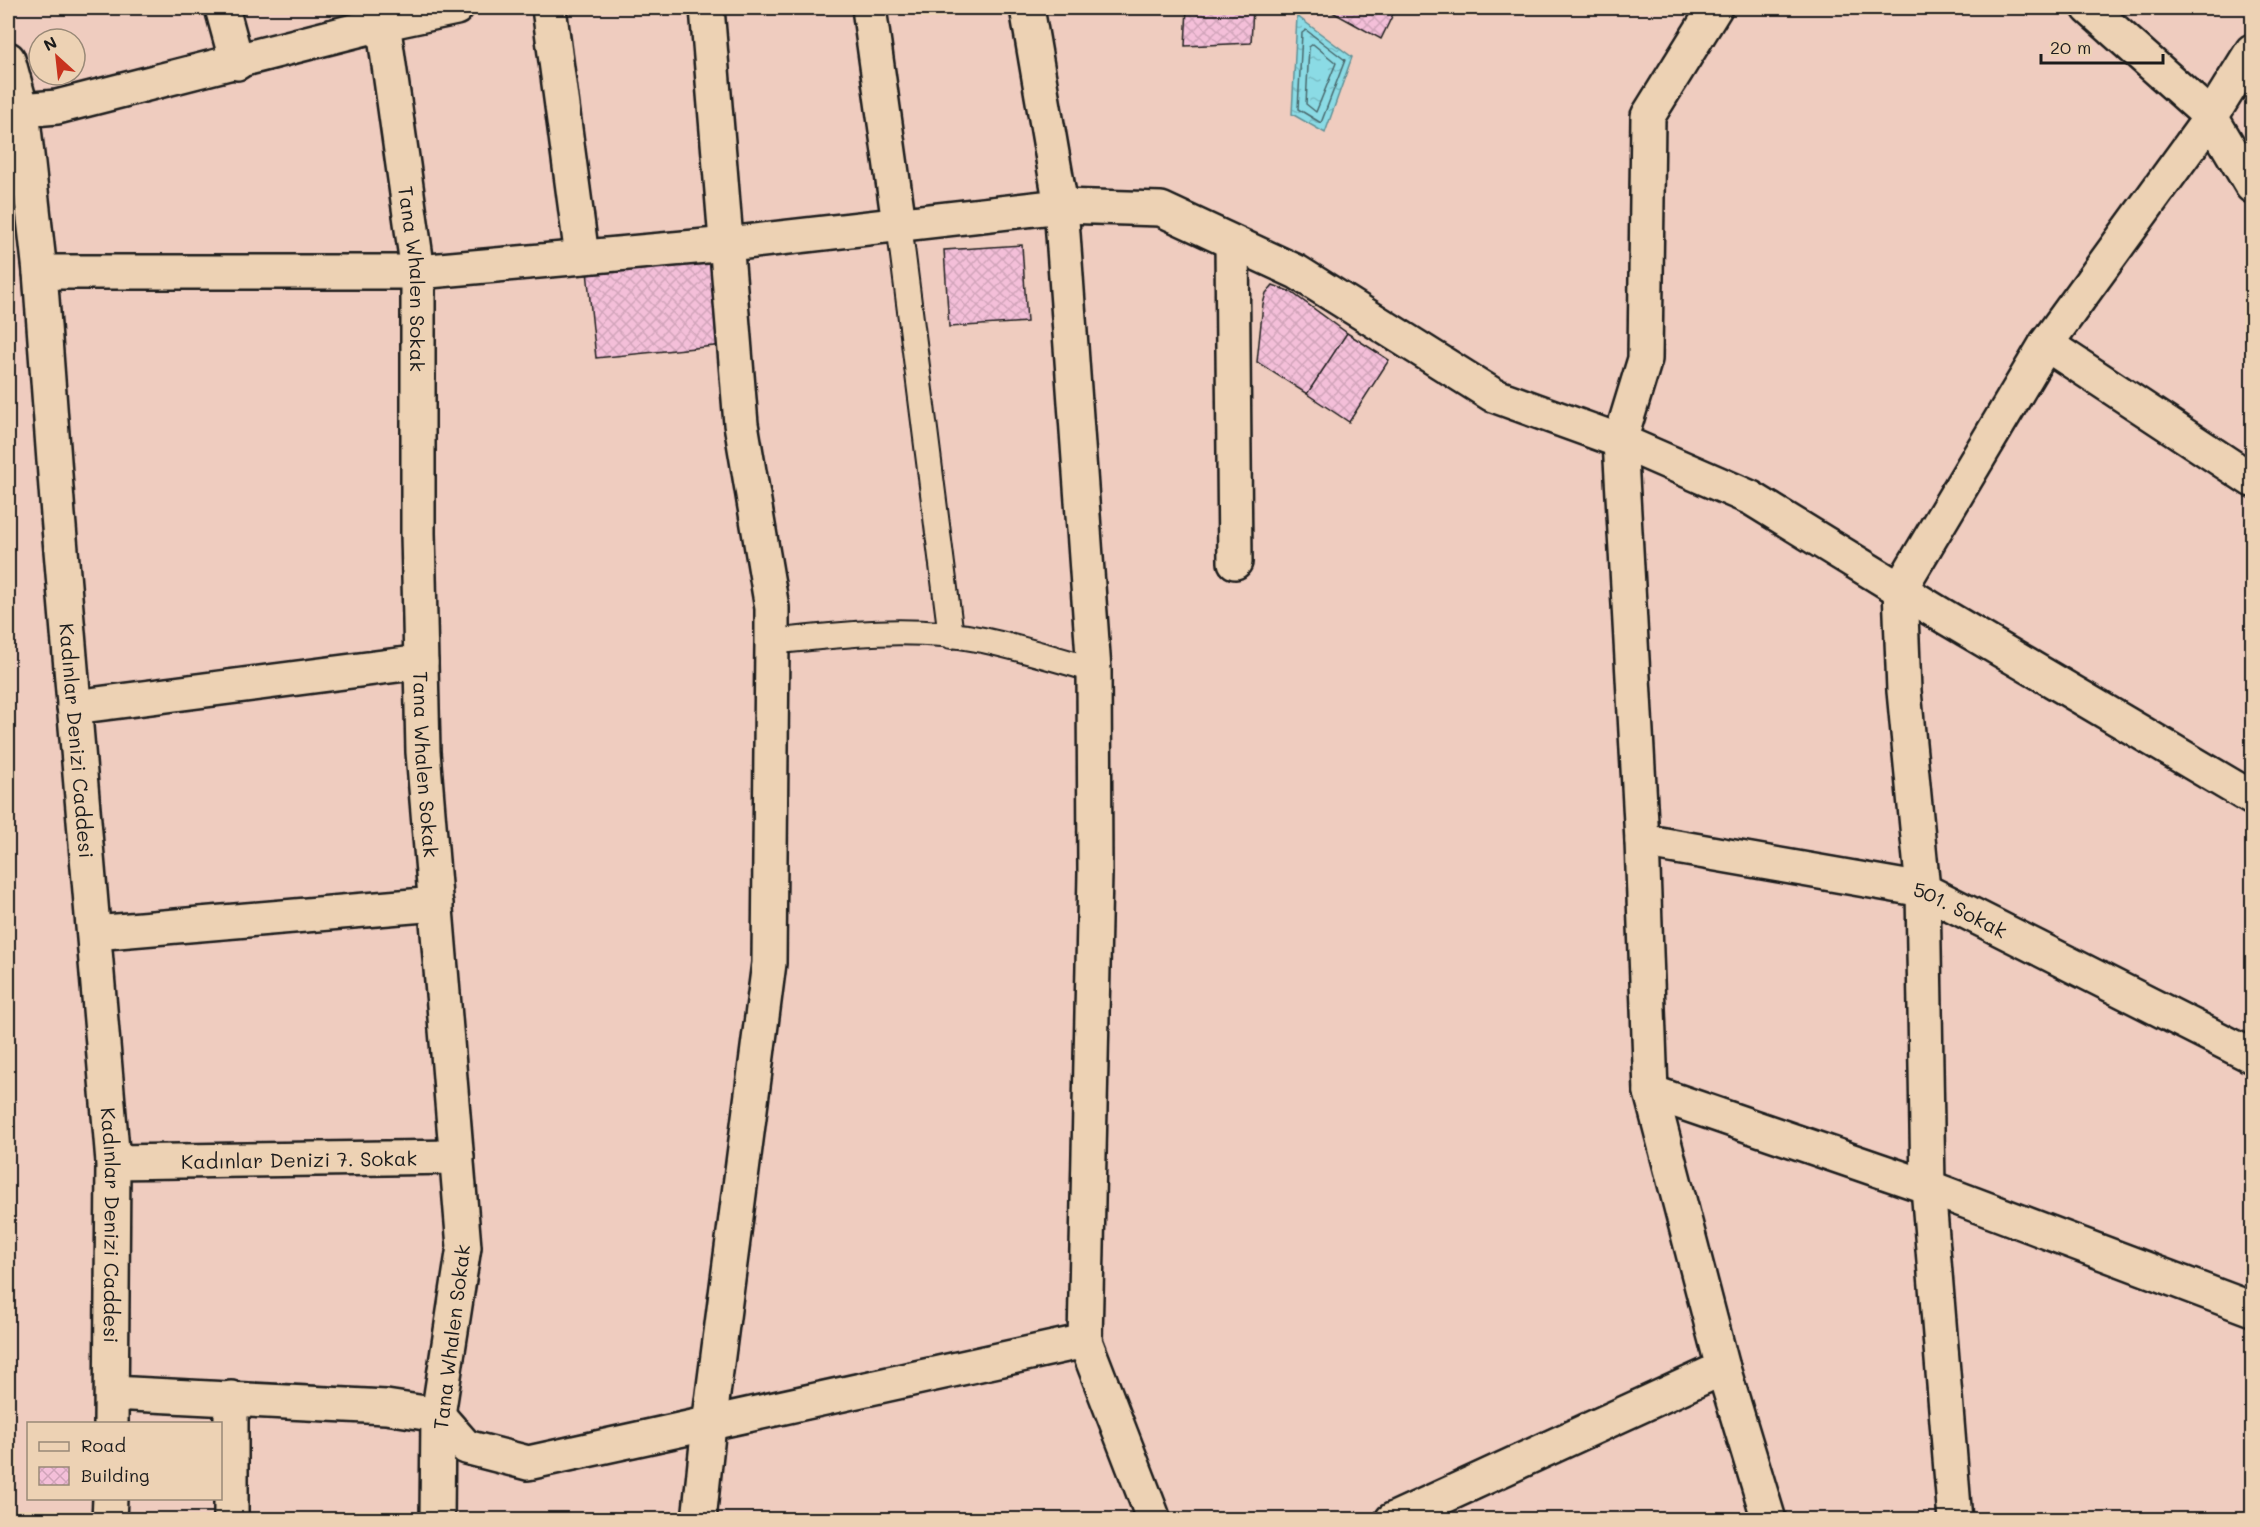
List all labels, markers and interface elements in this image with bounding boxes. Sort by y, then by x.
north arrow [27,27,87,87]
scale bar [2041,27,2162,65]
text: N [40,31,60,55]
text: 20 m [2050,35,2091,59]
street label: Tana Whalen Sokak [393,184,431,372]
street label: Kadınlar Denizi Caddesi [54,622,100,859]
street label: Tana Whalen Sokak [408,671,445,858]
street label: 501. Sokak [1912,876,2012,943]
street label: Kadınlar Denizi Caddesi [95,1106,126,1343]
street label: Kadınlar Denizi 7. Sokak [181,1145,417,1174]
street label: Tana Whalen Sokak [427,1243,475,1431]
legend [27,1422,222,1500]
text: Road [81,1433,126,1457]
text: Building [81,1463,149,1487]

